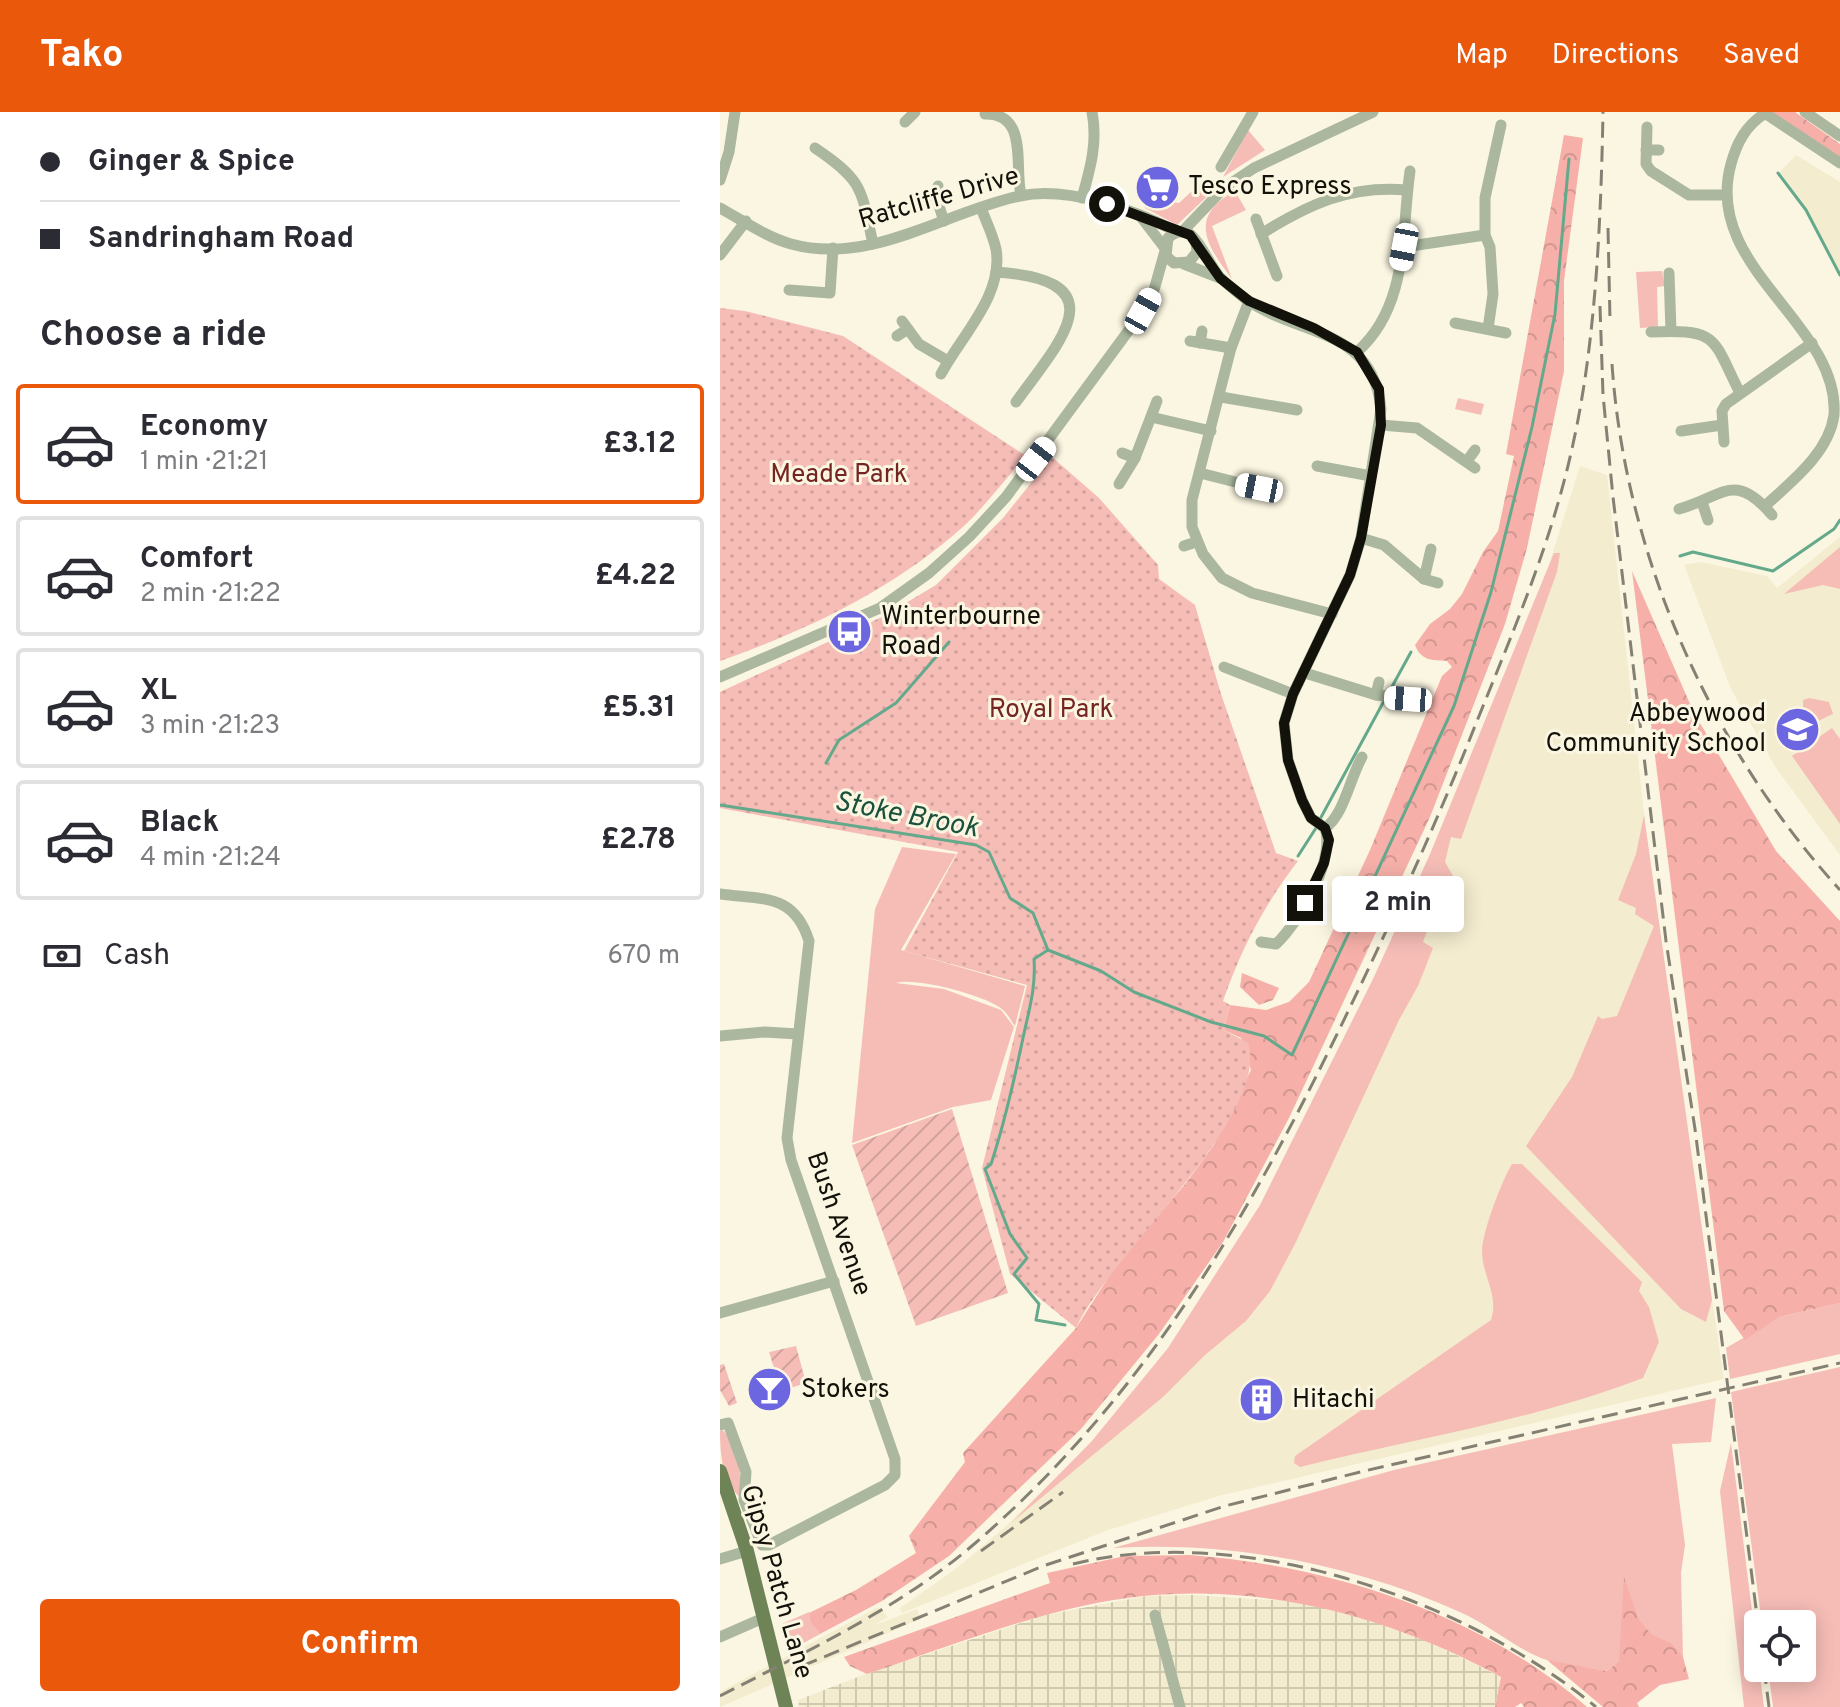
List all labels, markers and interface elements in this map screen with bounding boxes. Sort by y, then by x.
text: Tako [40,32,123,81]
text: Map [1455,38,1508,74]
text: Directions [1552,38,1679,74]
text: Saved [1723,38,1800,74]
text: Ginger & Spice [88,144,295,181]
street label: Ratcliffe Drive [855,160,1023,238]
supermarket icon: Tesco Express [1133,163,1181,211]
place label: Tesco Express [1188,171,1352,204]
route start [1089,186,1125,222]
text: Sandringham Road [88,221,354,258]
car [1388,221,1420,273]
car [1121,284,1165,338]
text: Choose a ride [40,313,266,359]
icon: car [44,408,116,480]
text: Economy [140,409,268,446]
text: £3.12 [603,426,676,463]
car [1012,433,1060,485]
text: 1 min · 21:21 [140,446,268,479]
park label: Meade Park [770,459,908,492]
car [1233,472,1285,504]
icon: car [44,540,116,612]
text: Comfort [140,541,253,578]
text: £4.22 [595,558,676,595]
text: 2 min · 21:22 [140,578,281,611]
place label: Winterbourne Road [881,601,1041,664]
bus stop icon: Winterbourne Road [826,608,874,656]
icon: car [44,672,116,744]
text: XL [140,673,177,710]
car [1383,685,1433,713]
text: £5.31 [602,690,676,727]
park label: Royal Park [989,694,1113,727]
place label: Abbeywood Community School [1546,698,1766,761]
school or university icon: Abbeywood Community School [1773,705,1821,753]
text: 3 min · 21:23 [140,710,280,743]
water label: Stoke Brook [831,784,982,848]
icon: car [44,804,116,876]
text: Black [140,805,219,842]
text: £2.78 [601,822,676,859]
text: 4 min · 21:24 [140,842,281,875]
callout: 2 min [1333,875,1465,931]
route end [1287,885,1323,921]
text: 2 min [1364,887,1432,920]
icon: cash [40,934,84,978]
text: Cash [104,938,170,975]
text: 670 m [607,940,680,973]
street label: Bush Avenue [798,1147,878,1301]
bar icon: Stokers [746,1366,794,1414]
place label: Stokers [801,1374,890,1407]
building icon: Hitachi [1237,1376,1285,1424]
place label: Hitachi [1292,1384,1375,1417]
street label: Gipsy Patch Lane [732,1481,820,1683]
button: Confirm [40,1599,680,1691]
map controls [1744,1610,1816,1682]
button: locate [1744,1610,1816,1682]

